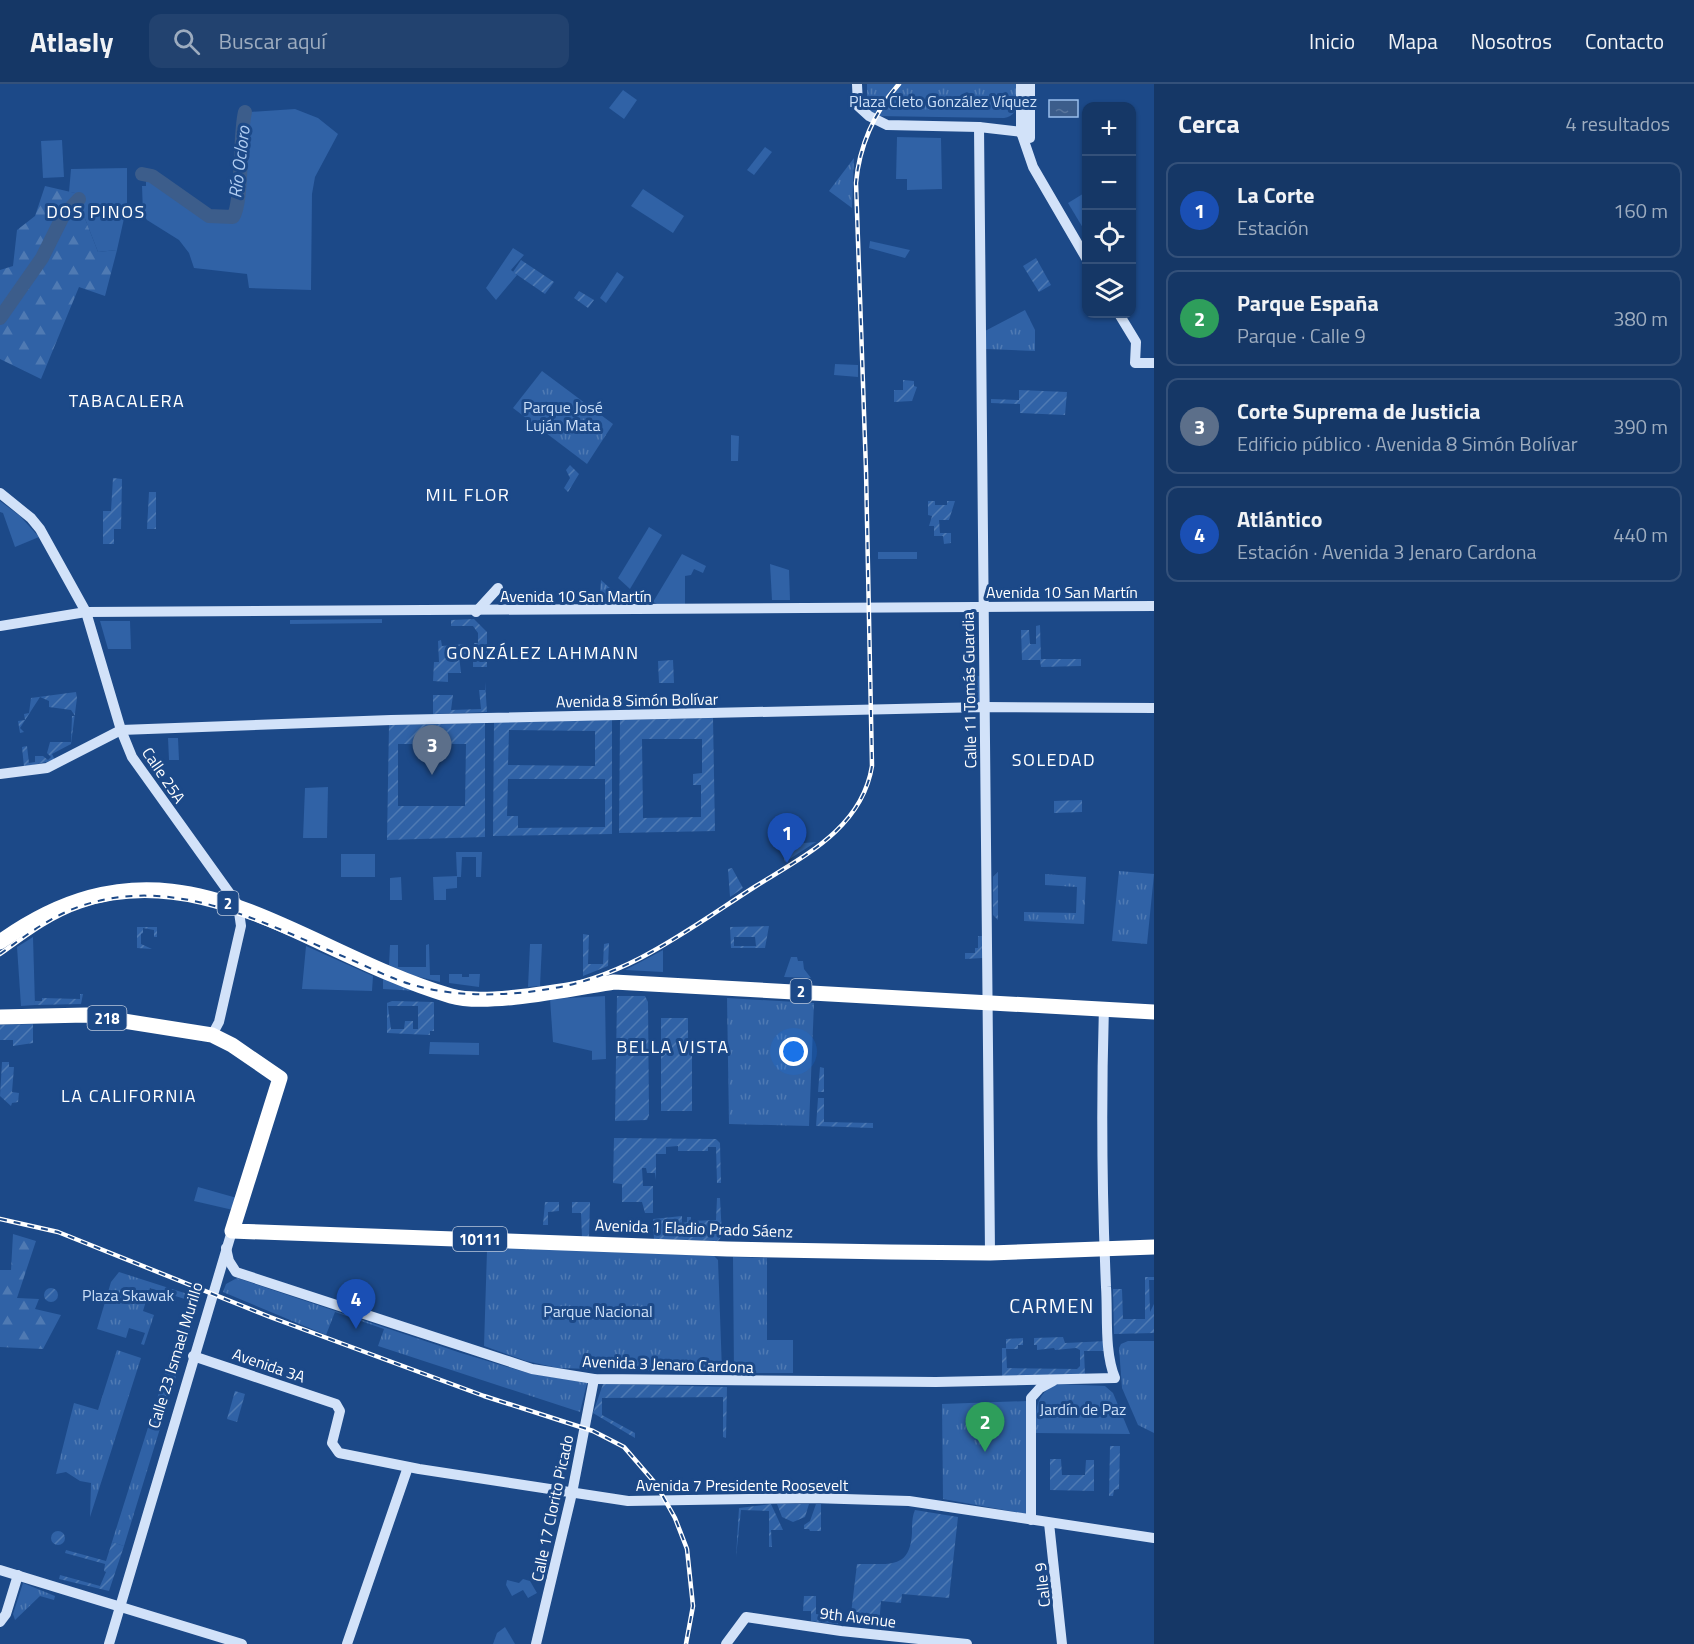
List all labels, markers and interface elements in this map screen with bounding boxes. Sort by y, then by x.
search box [149,14,569,68]
text: Atlasly [30,20,113,63]
text: Buscar aquí [218,24,326,58]
icon: search [170,25,203,58]
text: Inicio [1309,25,1355,57]
text: Mapa [1388,25,1438,57]
text: Nosotros [1471,25,1552,57]
text: Contacto [1585,25,1664,57]
park label: Plaza Cleto González Víquez [849,89,1037,113]
map controls [1082,102,1136,318]
button: + [1082,102,1136,156]
text: Cerca [1178,104,1240,143]
text: 4 resultados [1566,108,1670,139]
water label: Río Ocloro [221,123,257,200]
button: − [1082,156,1136,210]
text: La Corte [1237,178,1314,212]
text: 1 [1194,195,1205,226]
text: 160 m [1613,195,1668,226]
district label: DOS PINOS [46,198,146,225]
button: locate [1082,210,1136,264]
text: Estación [1237,212,1309,243]
button: layers [1082,264,1136,318]
text: Parque España [1237,286,1379,320]
text: 2 [1194,303,1205,334]
text: 380 m [1613,303,1668,334]
text: Parque · Calle 9 [1237,320,1366,351]
district label: TABACALERA [69,387,185,414]
text: Corte Suprema de Justicia [1237,394,1481,428]
park label: Parque José Luján Mata [523,395,603,437]
text: 3 [1194,411,1205,442]
text: 390 m [1613,411,1668,442]
text: Edificio público · Avenida 8 Simón Bolívar [1237,428,1578,459]
district label: MIL FLOR [426,481,510,508]
text: Atlántico [1237,502,1322,536]
text: 4 [1194,519,1205,550]
text: 440 m [1613,519,1668,550]
text: Estación · Avenida 3 Jenaro Cardona [1237,536,1536,567]
street label: Avenida 10 San Martín [986,580,1138,604]
street label: Avenida 10 San Martín [500,584,652,608]
street label: Calle 11 Tomás Guardia [956,612,982,768]
district label: GONZÁLEZ LAHMANN [446,639,640,666]
street label: Avenida 8 Simón Bolívar [556,687,719,713]
pin: 3 [412,726,452,775]
street label: Calle 25A [136,742,192,808]
district label: SOLEDAD [1012,746,1096,773]
pin: 1 [768,814,806,863]
road number: 2 [218,891,238,915]
road number: 2 [790,979,812,1003]
road number: 218 [88,1006,126,1030]
district label: BELLA VISTA [616,1033,730,1060]
your location [779,1037,808,1066]
district label: LA CALIFORNIA [61,1082,197,1109]
street label: Avenida 1 Eladio Prado Sáenz [595,1213,793,1243]
road number: 10111 [453,1227,507,1251]
street label: Calle 23 Ismael Murillo [141,1279,209,1431]
pin: 4 [336,1280,376,1329]
park label: Plaza Skawak [82,1283,174,1307]
district label: CARMEN [1009,1290,1095,1321]
park label: Parque Nacional [543,1299,653,1323]
street label: Avenida 3A [229,1341,309,1389]
street label: Avenida 3 Jenaro Cardona [582,1349,754,1379]
park label: Jardín de Paz [1040,1397,1126,1421]
pin: 2 [966,1402,1004,1452]
street label: Calle 17 Clorito Picado [525,1432,579,1584]
street label: Avenida 7 Presidente Roosevelt [636,1473,849,1497]
street label: Calle 9 [1028,1561,1056,1608]
street label: 9th Avenue [818,1600,898,1634]

